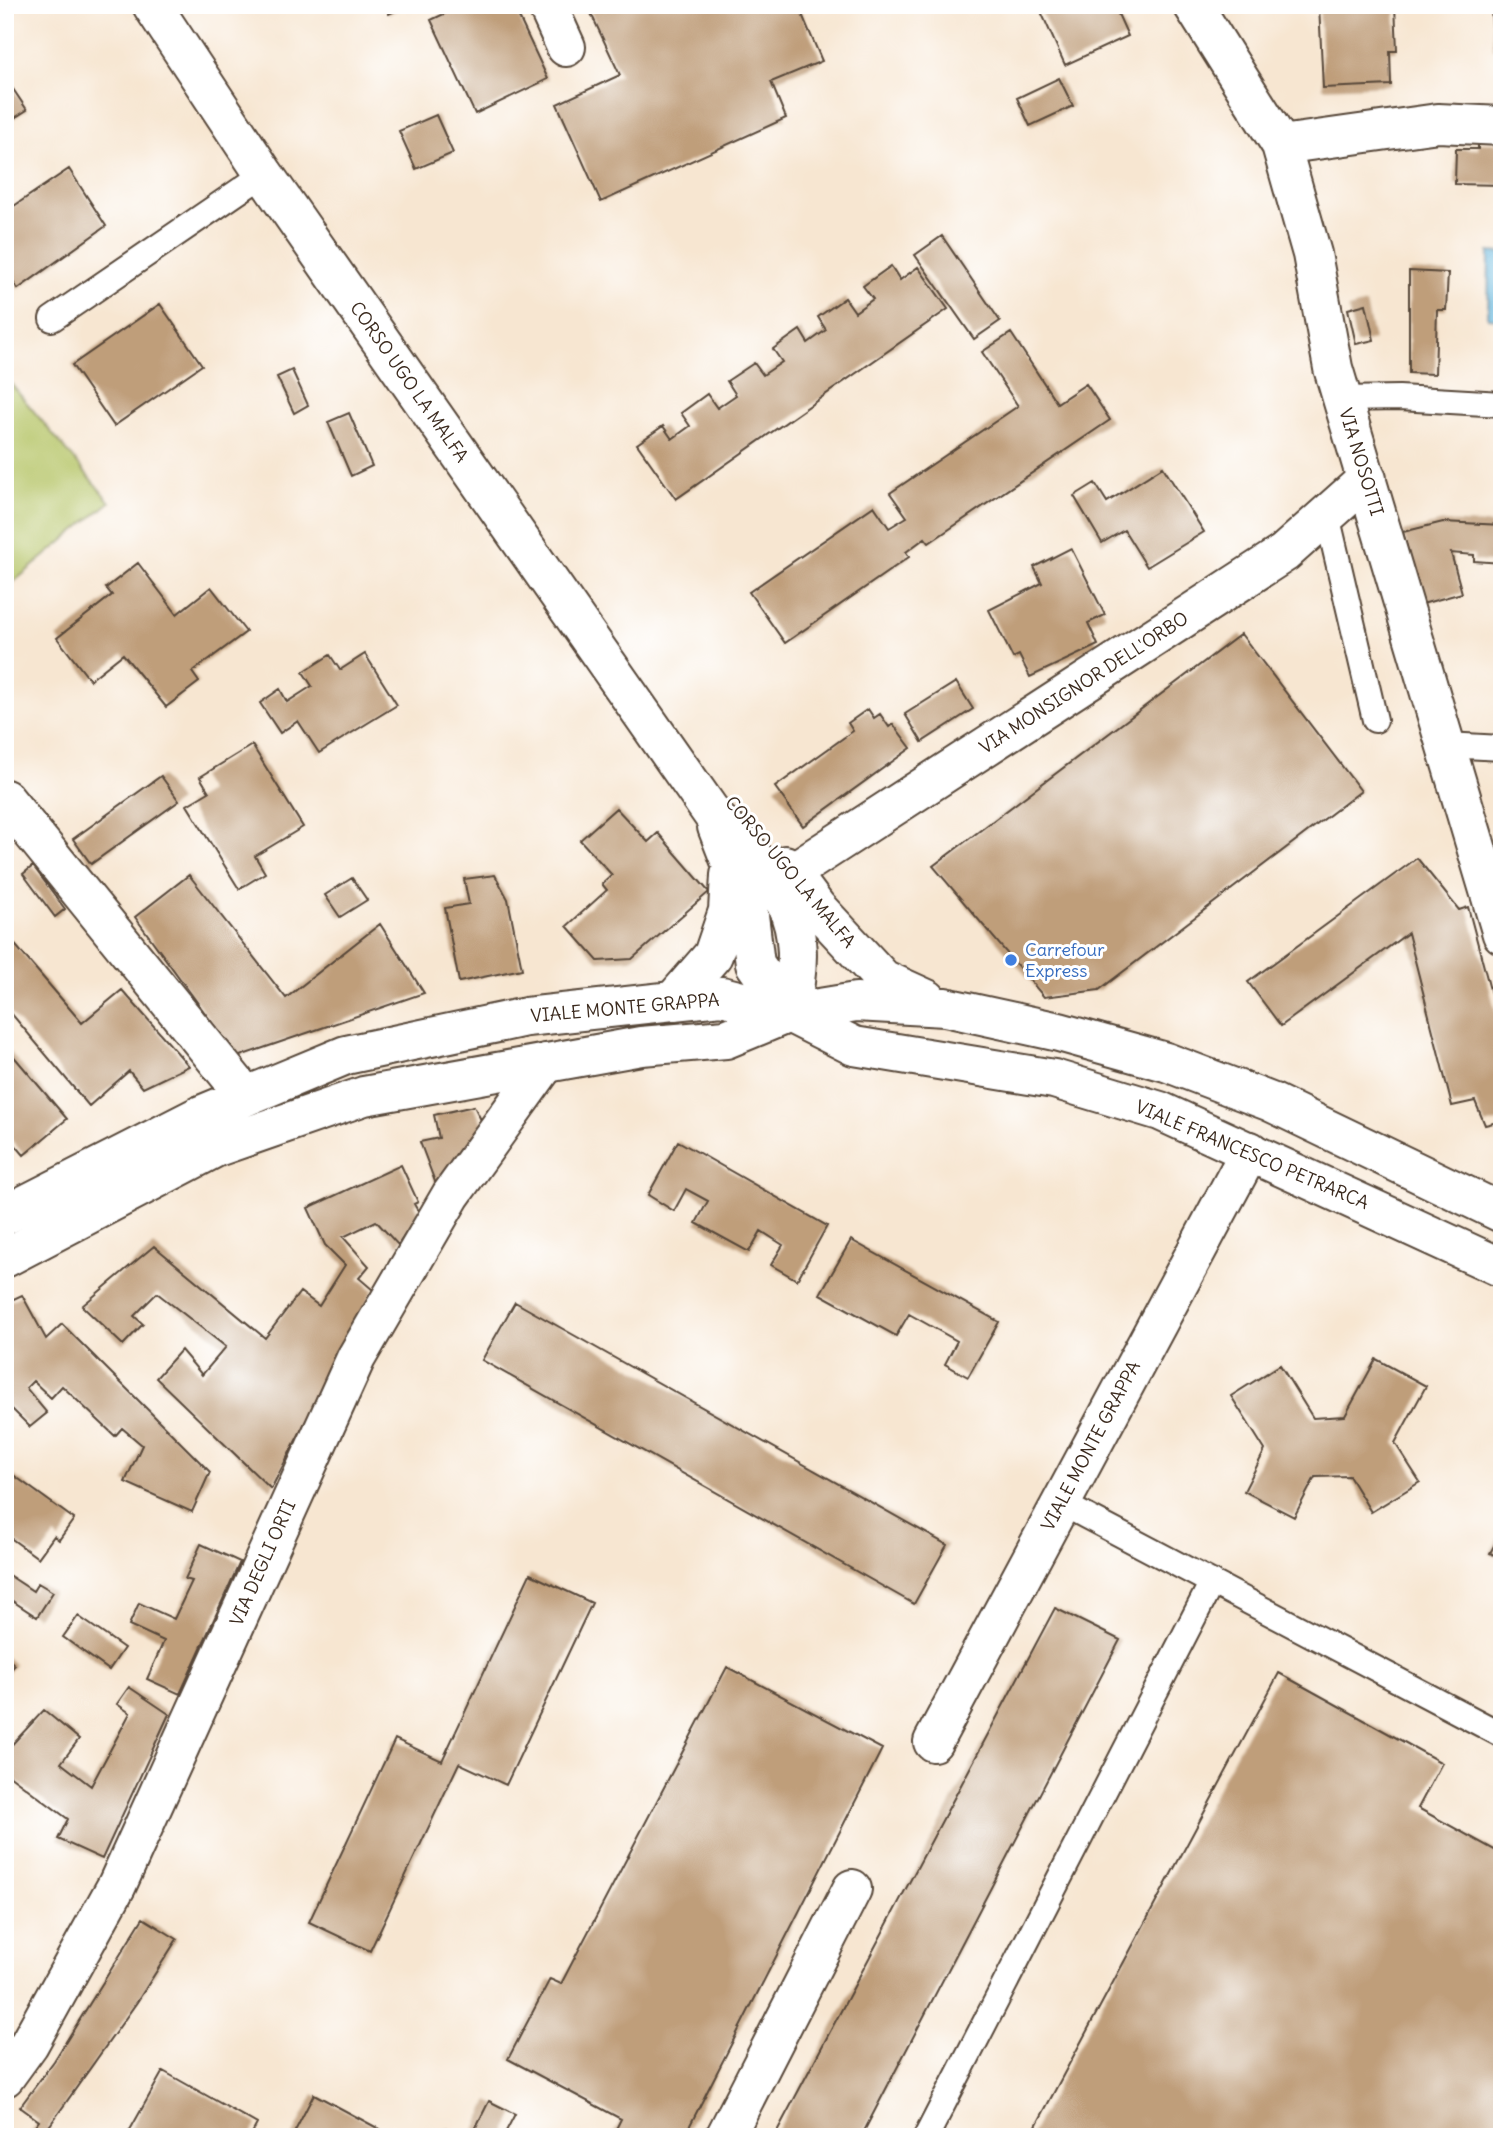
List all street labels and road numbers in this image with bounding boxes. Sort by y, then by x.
street label: CORSO UGO LA MALFA [345,297,474,467]
street label: VIA NOSOTTI [1334,405,1389,519]
street label: VIA MONSIGNOR DELL'ORBO [975,606,1193,759]
street label: CORSO UGO LA MALFA [720,791,861,952]
street label: VIALE MONTE GRAPPA [530,988,720,1027]
street label: VIALE FRANCESCO PETRARCA [1132,1095,1372,1214]
street label: VIALE MONTE GRAPPA [1036,1357,1145,1535]
street label: VIA DEGLI ORTI [225,1496,301,1629]

